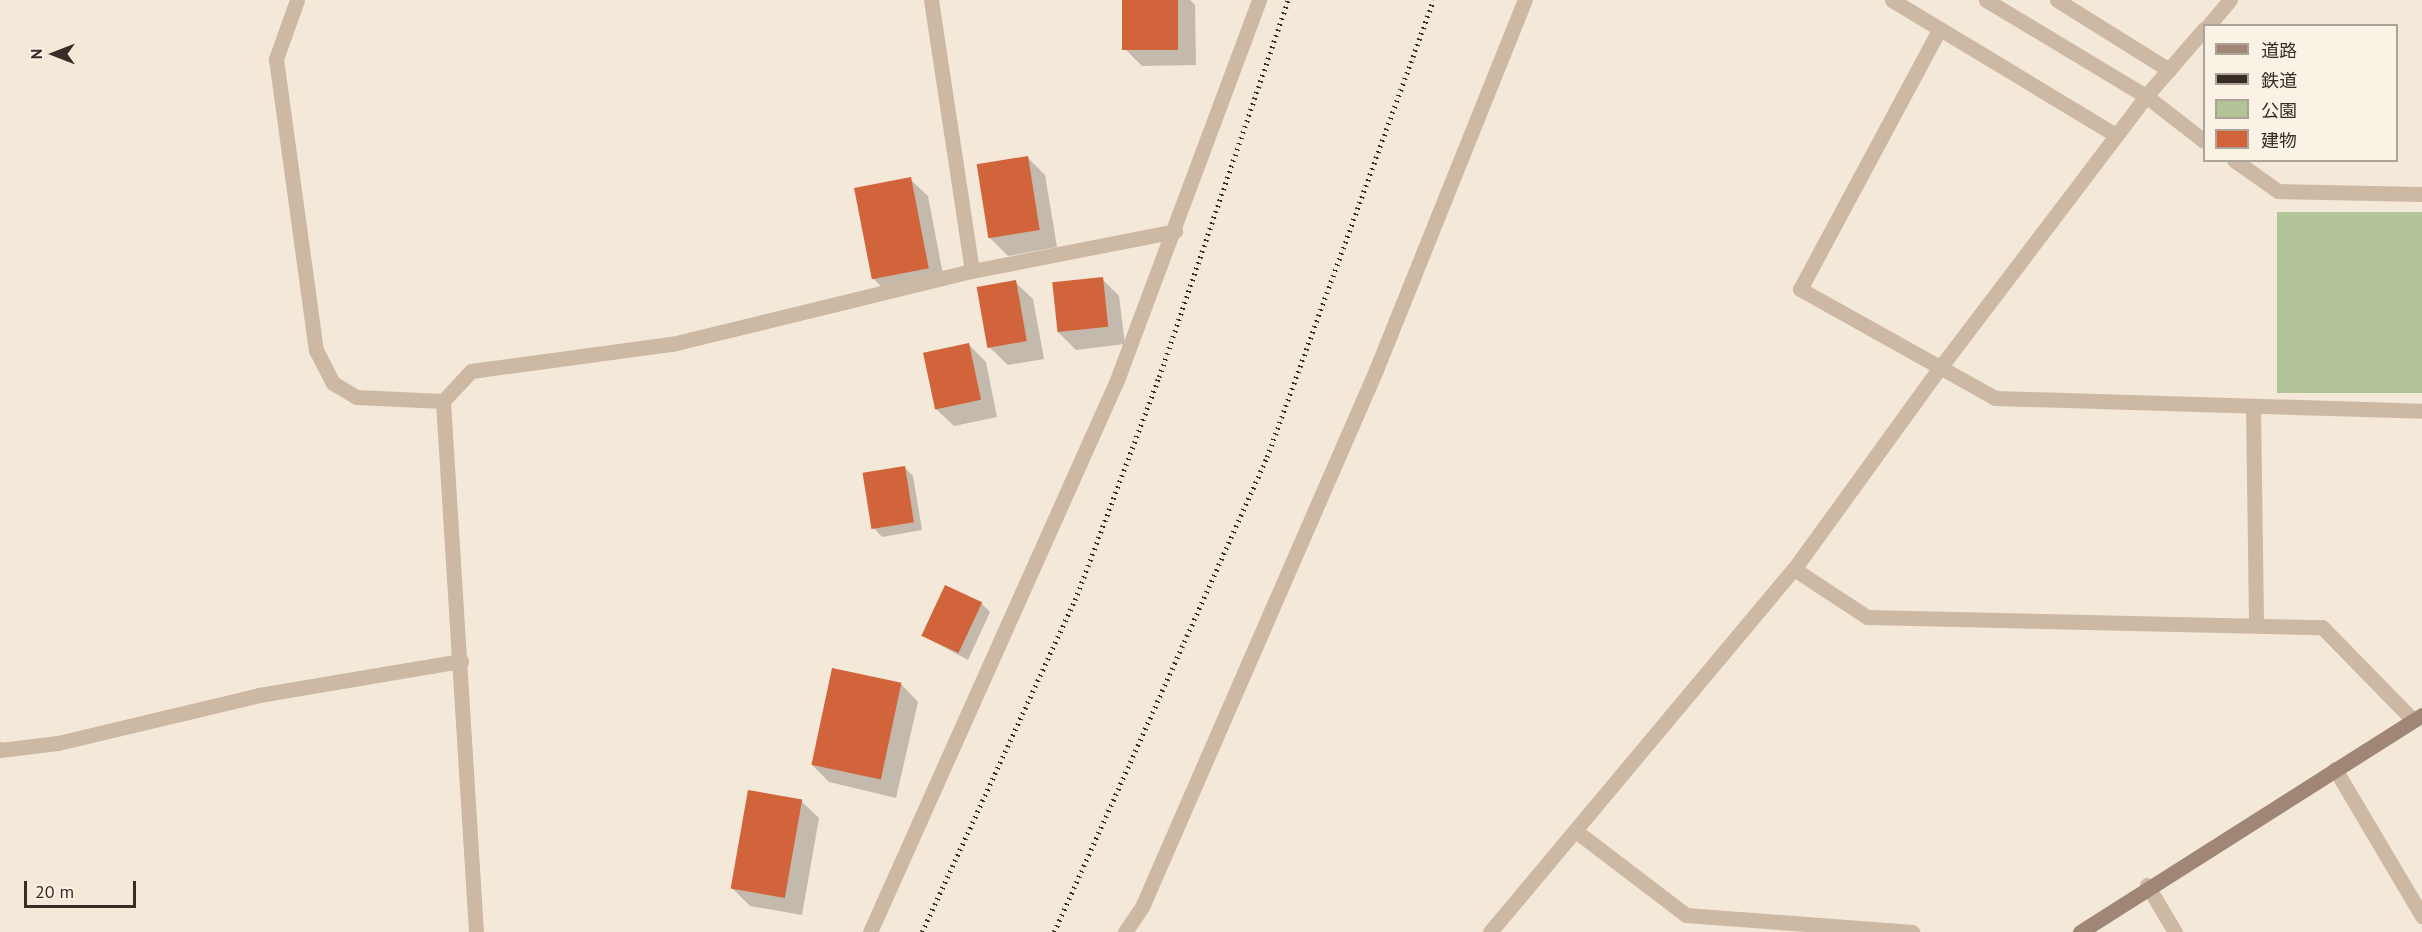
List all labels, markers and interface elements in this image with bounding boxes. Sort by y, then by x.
north arrow [24,24,84,84]
legend [2203,24,2398,162]
text: 道路 [2261,39,2297,62]
text: N [26,49,46,59]
text: 鉄道 [2261,69,2297,92]
text: 公園 [2261,99,2297,122]
text: 建物 [2261,129,2297,152]
scale bar [27,869,140,907]
text: 20 m [35,880,74,903]

